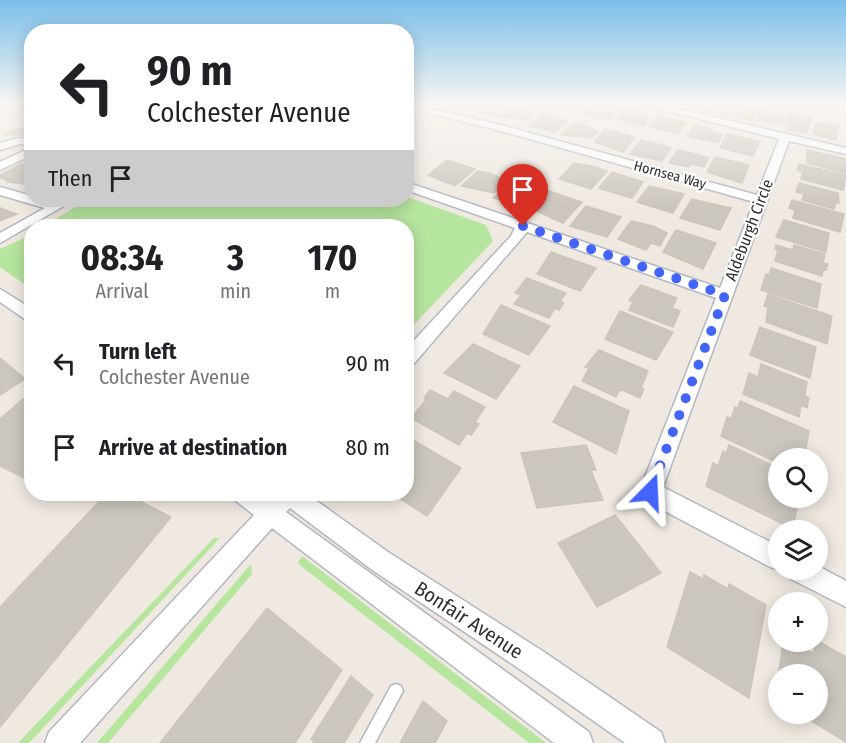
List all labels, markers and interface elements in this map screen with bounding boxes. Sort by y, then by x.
text: 90 m [147,46,232,96]
icon: left [48,48,126,126]
text: Colchester Avenue [147,97,351,129]
street label: Hornsea Way [632,157,709,193]
icon: arrive [104,162,137,195]
pin [497,164,548,226]
text: Then [48,165,92,192]
icon: arrive [506,173,539,206]
street label: Aldeburgh Circle [721,176,777,283]
text: 08:34 [81,236,163,280]
text: 3 [227,236,244,280]
text: 170 [308,236,357,280]
text: Arrival [95,279,149,303]
text: min [220,279,251,303]
text: m [325,279,340,303]
text: Turn left [99,338,177,365]
icon: left [48,347,81,380]
text: 90 m [346,350,390,377]
text: Colchester Avenue [99,365,250,389]
icon: arrive [48,431,81,464]
text: Arrive at destination [99,434,287,461]
text: 80 m [345,434,390,461]
map controls [768,448,828,724]
button: search [768,448,828,508]
position arrow [618,460,682,524]
button: layers [768,520,828,580]
street label: Bonfair Avenue [410,576,528,664]
button: + [768,592,828,652]
button: − [768,664,828,724]

